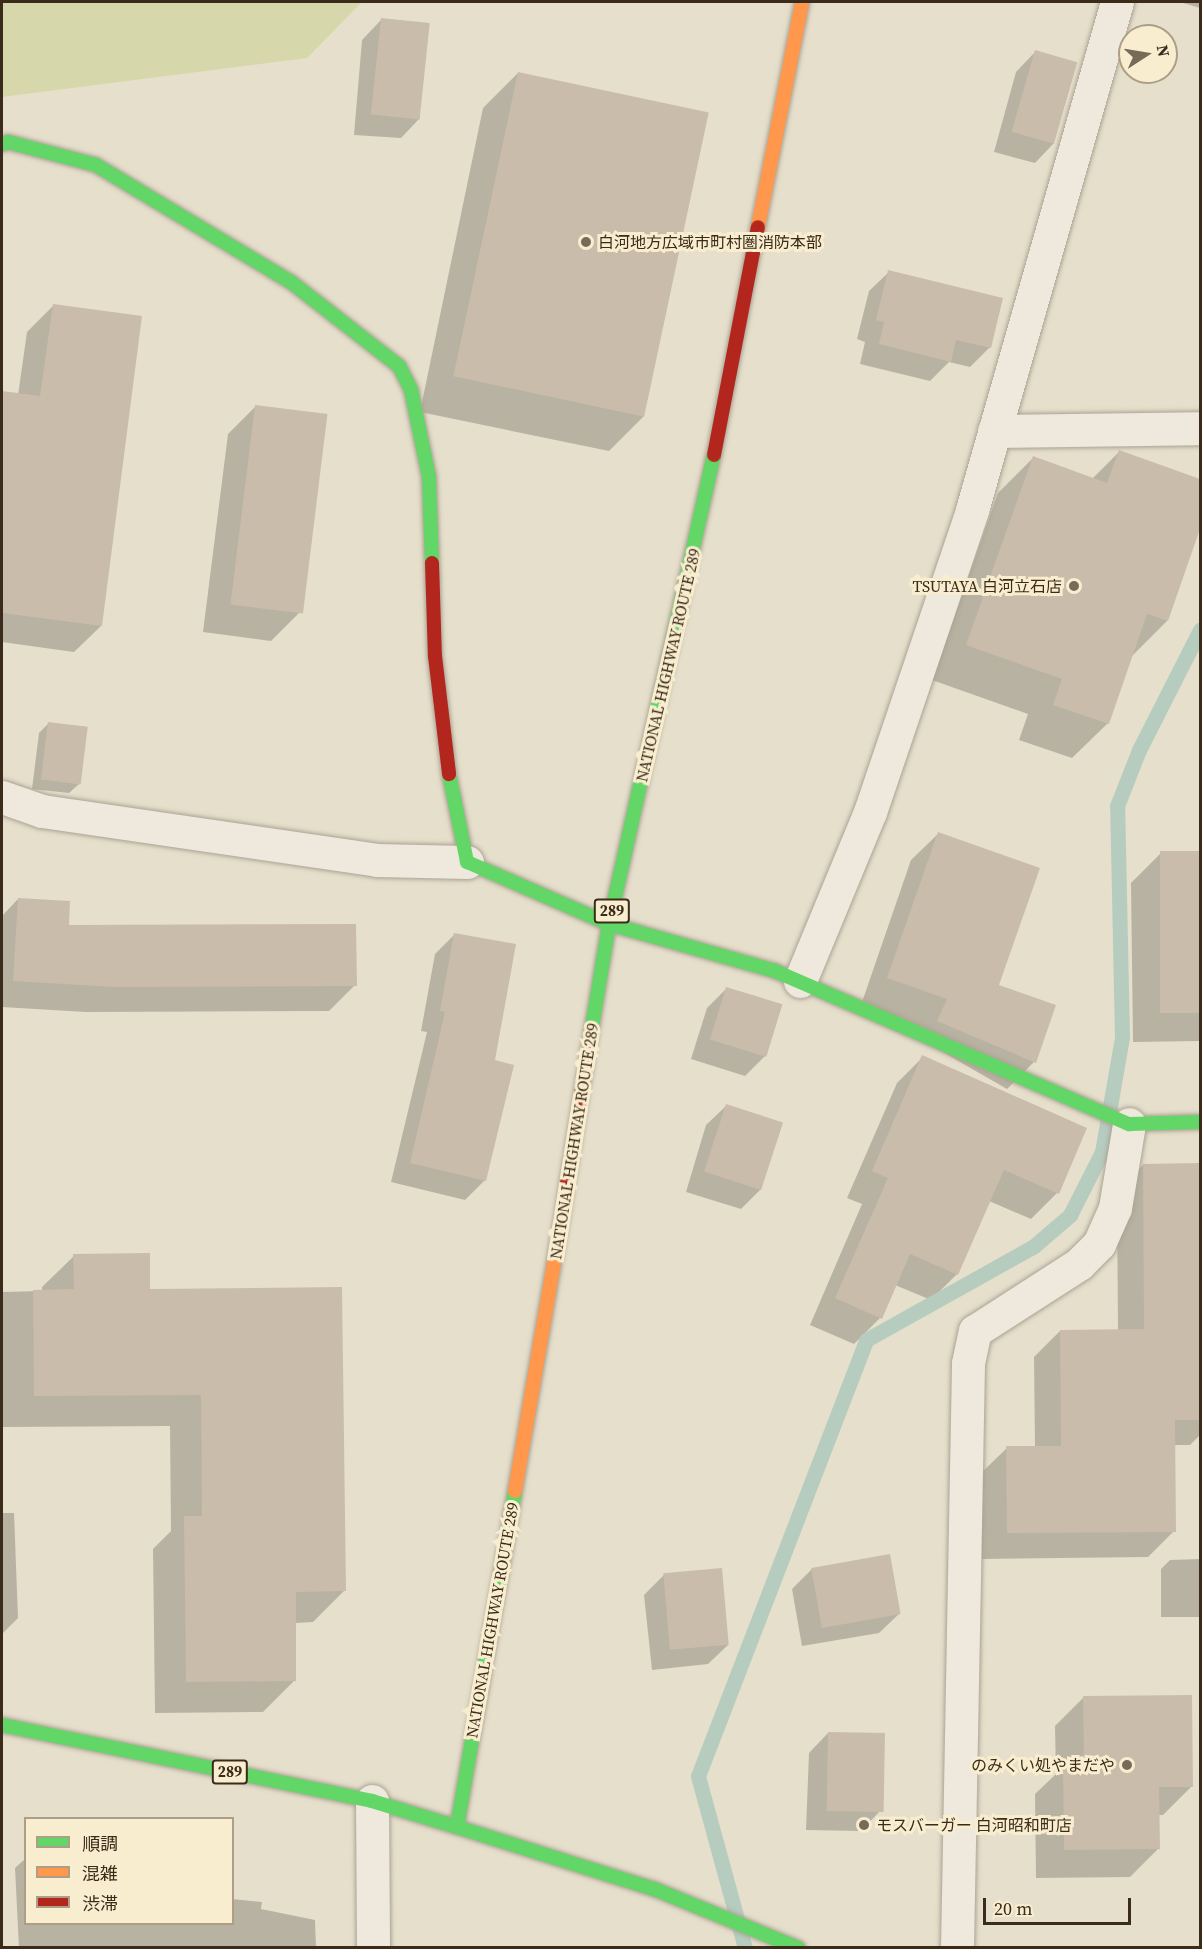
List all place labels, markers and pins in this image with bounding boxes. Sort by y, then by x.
place label: 白河地方広域市町村圏消防本部 [598,232,822,252]
marker: 白河地方広域市町村圏消防本部 [579,235,593,249]
place label: TSUTAYA 白河立石店 [912,576,1062,596]
marker: TSUTAYA 白河立石店 [1067,579,1081,593]
place label: のみくい処やまだや [971,1755,1115,1775]
marker: のみくい処やまだや [1120,1758,1134,1772]
place label: モスバーガー 白河昭和町店 [876,1815,1072,1835]
marker: モスバーガー 白河昭和町店 [857,1818,871,1832]

